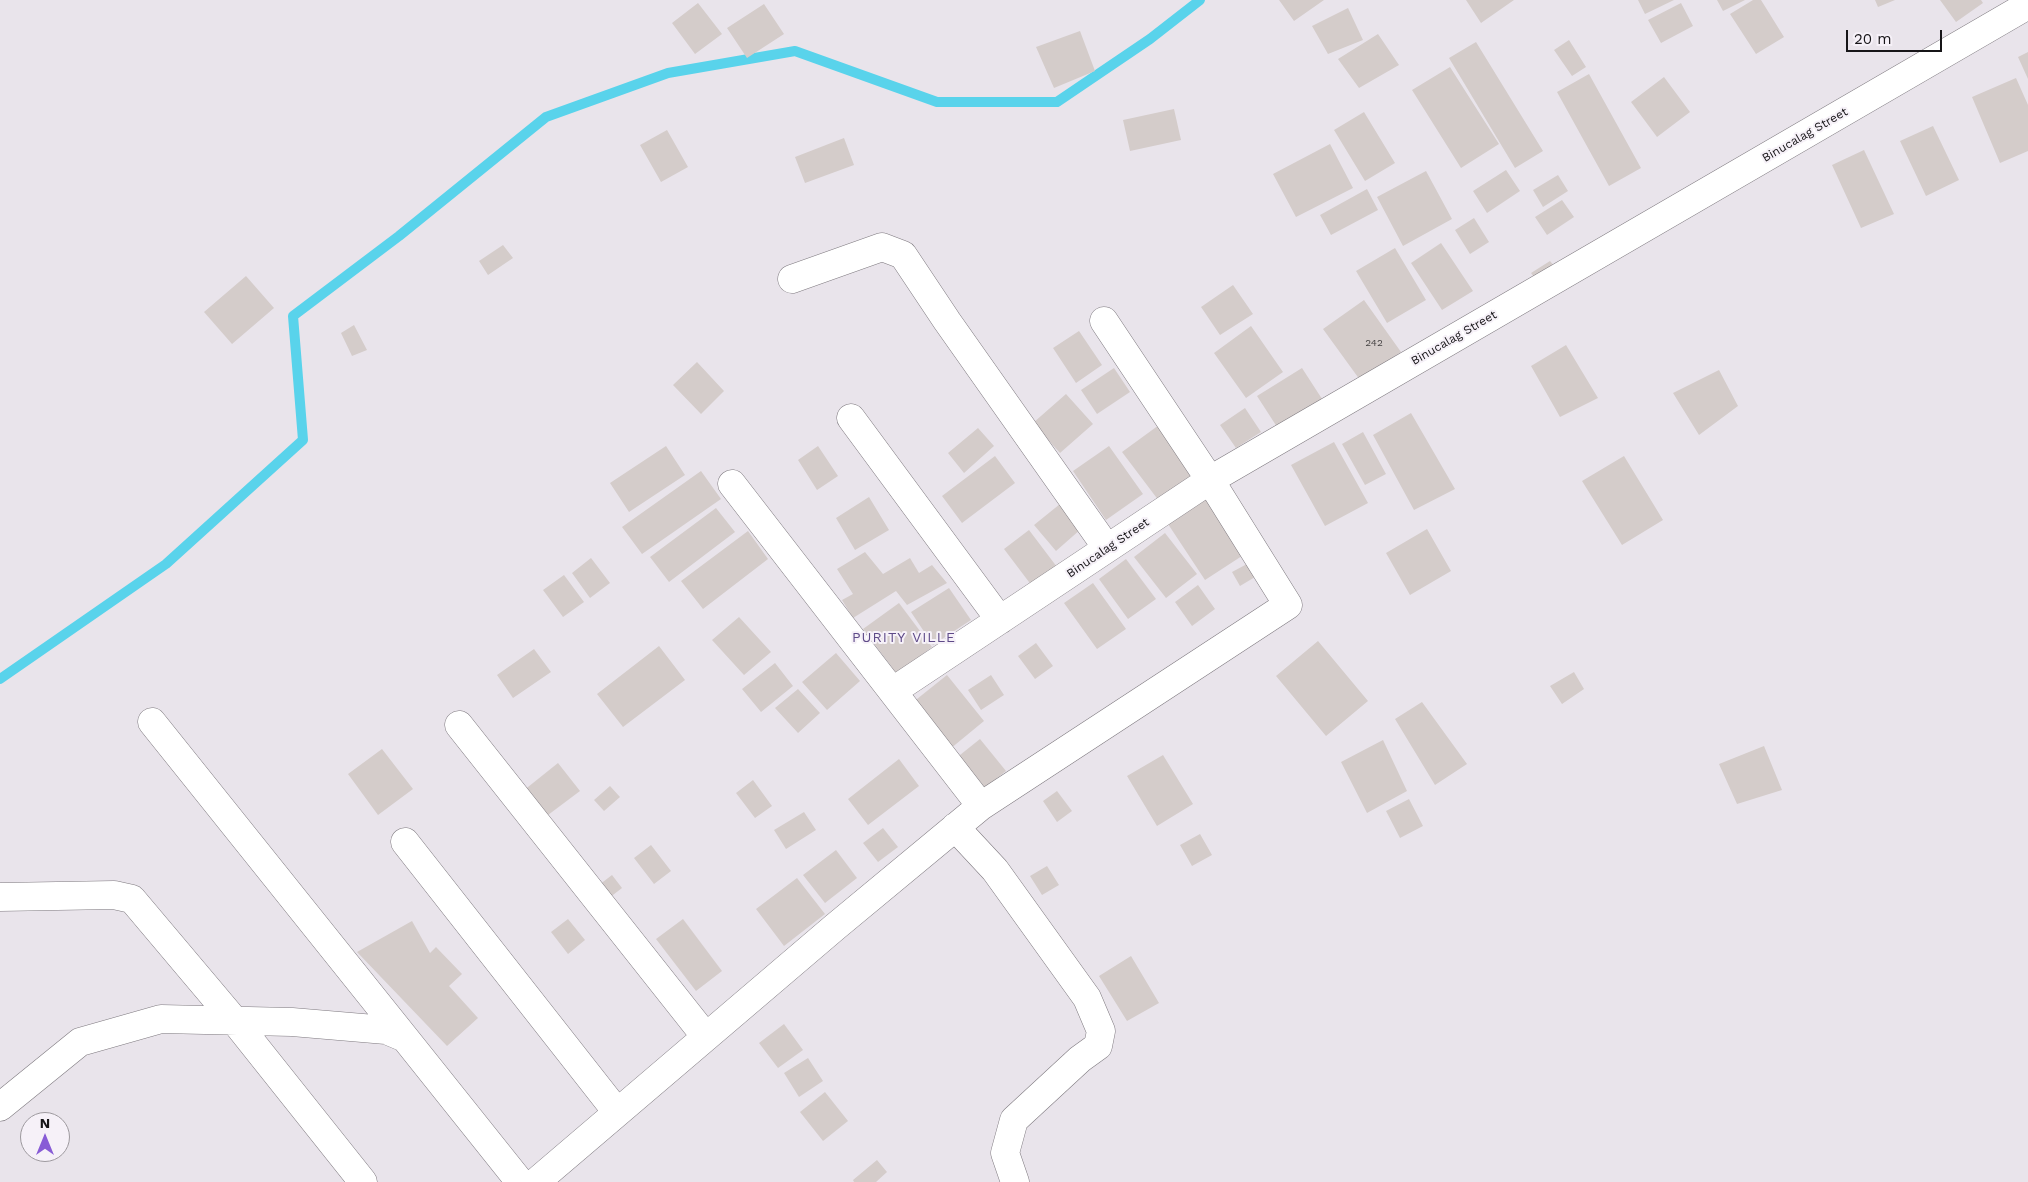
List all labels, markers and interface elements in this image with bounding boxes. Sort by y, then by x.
scale bar [1848,20,1944,52]
text: 20 m [1854,30,1892,48]
street label: Binucalag Street [1760,105,1850,165]
street label: Binucalag Street [1409,308,1499,368]
house number: 242 [1365,337,1383,349]
street label: Binucalag Street [1064,515,1152,581]
district label: PURITY VILLE [850,630,958,646]
north arrow [20,1112,70,1162]
text: N [40,1115,50,1131]

